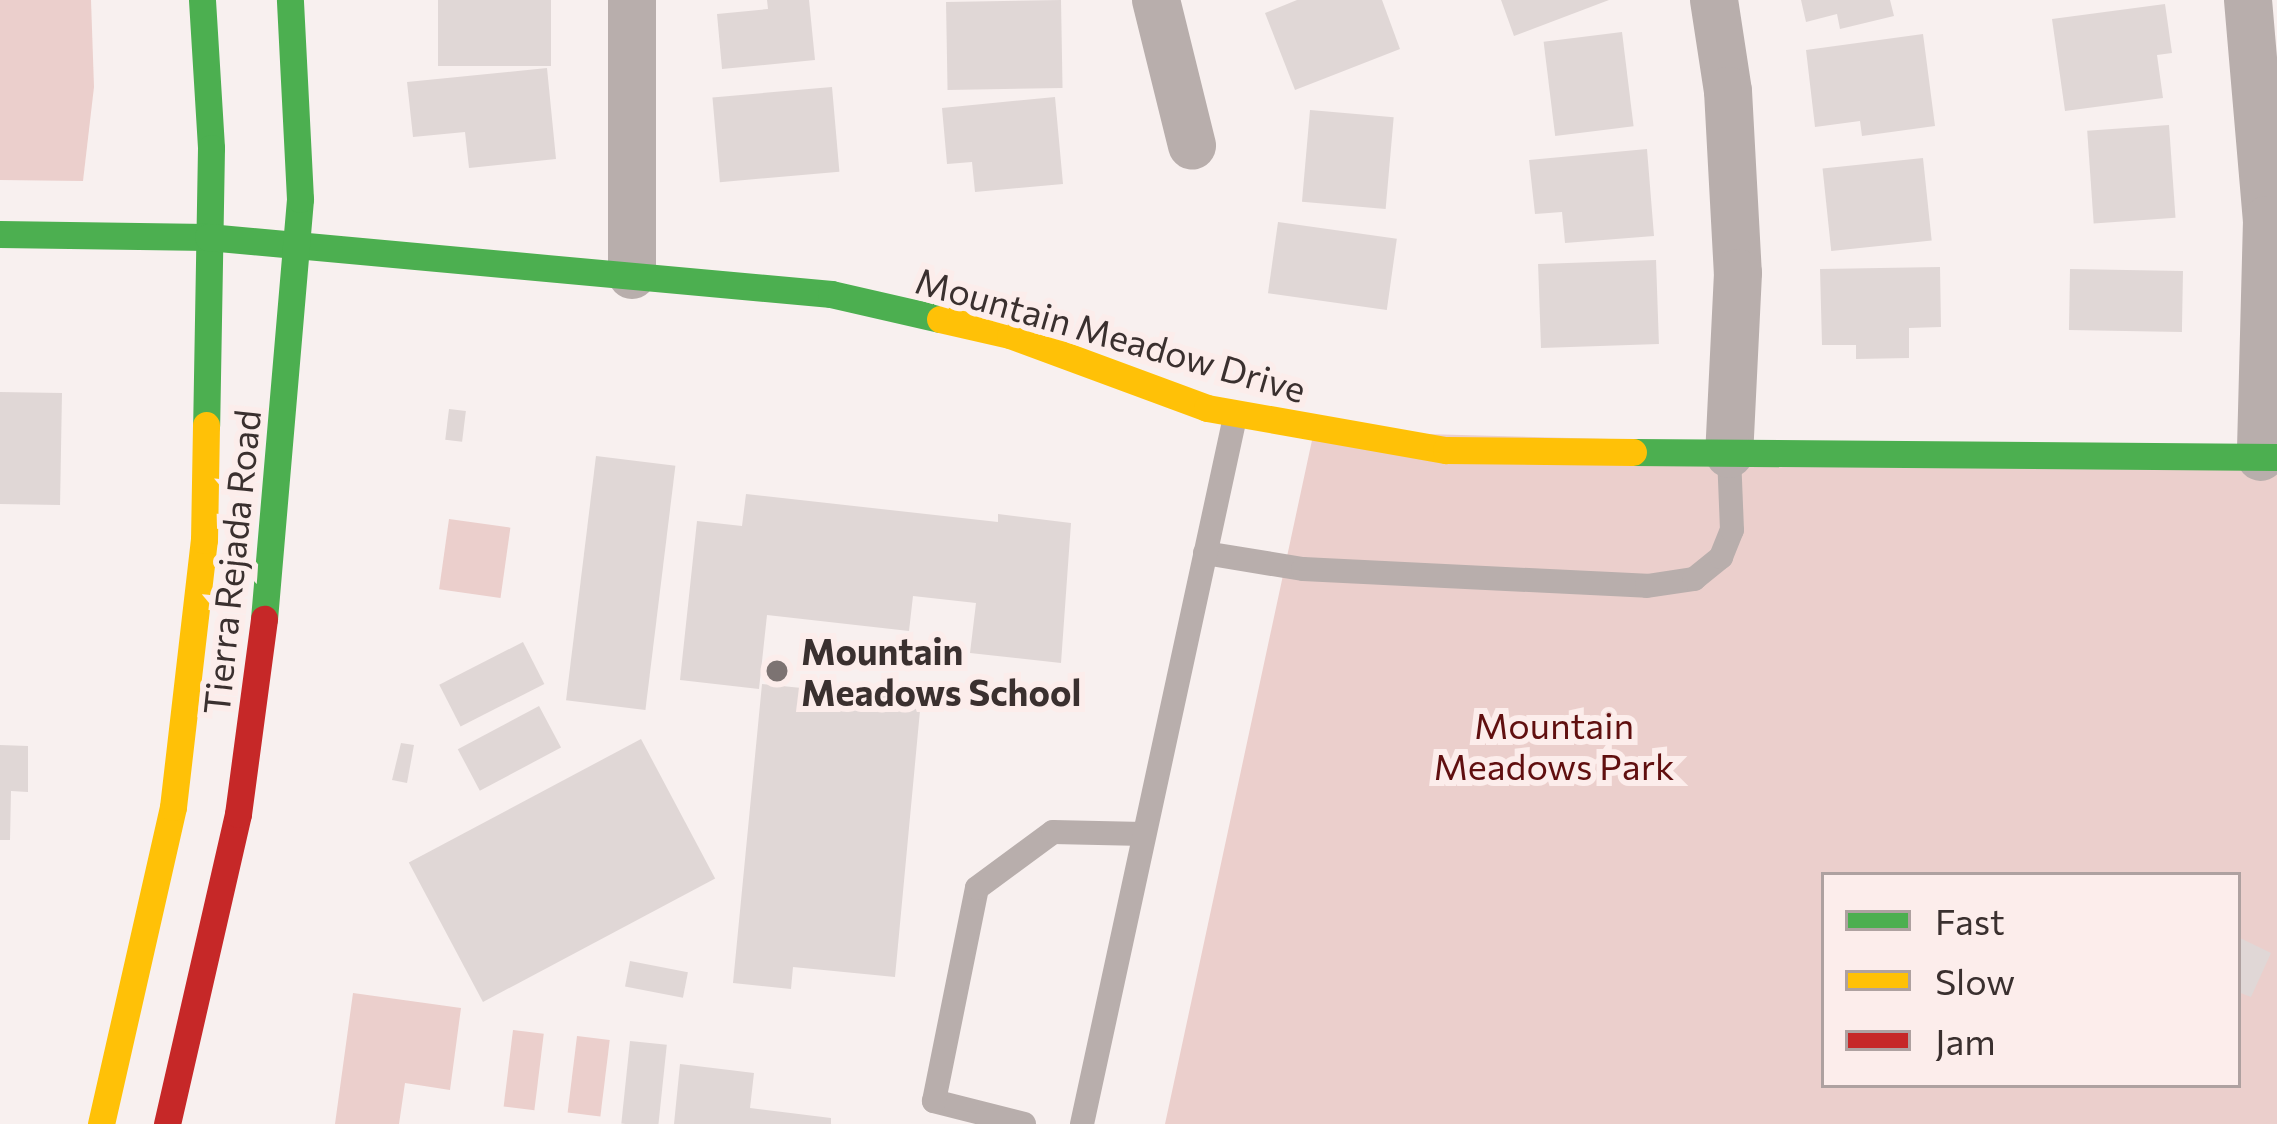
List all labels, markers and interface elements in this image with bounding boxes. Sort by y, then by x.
street label: Mountain Meadow Drive [911,258,1311,410]
street label: Tierra Rejada Road [194,408,268,716]
place label: Mountain Meadows School [801,628,1081,713]
marker: Mountain Meadows School [764,658,790,684]
park label: Mountain Meadows Park [1433,702,1675,787]
legend [1821,872,2241,1088]
text: Fast [1935,898,2005,942]
text: Slow [1935,958,2015,1002]
text: Jam [1935,1018,1996,1062]

